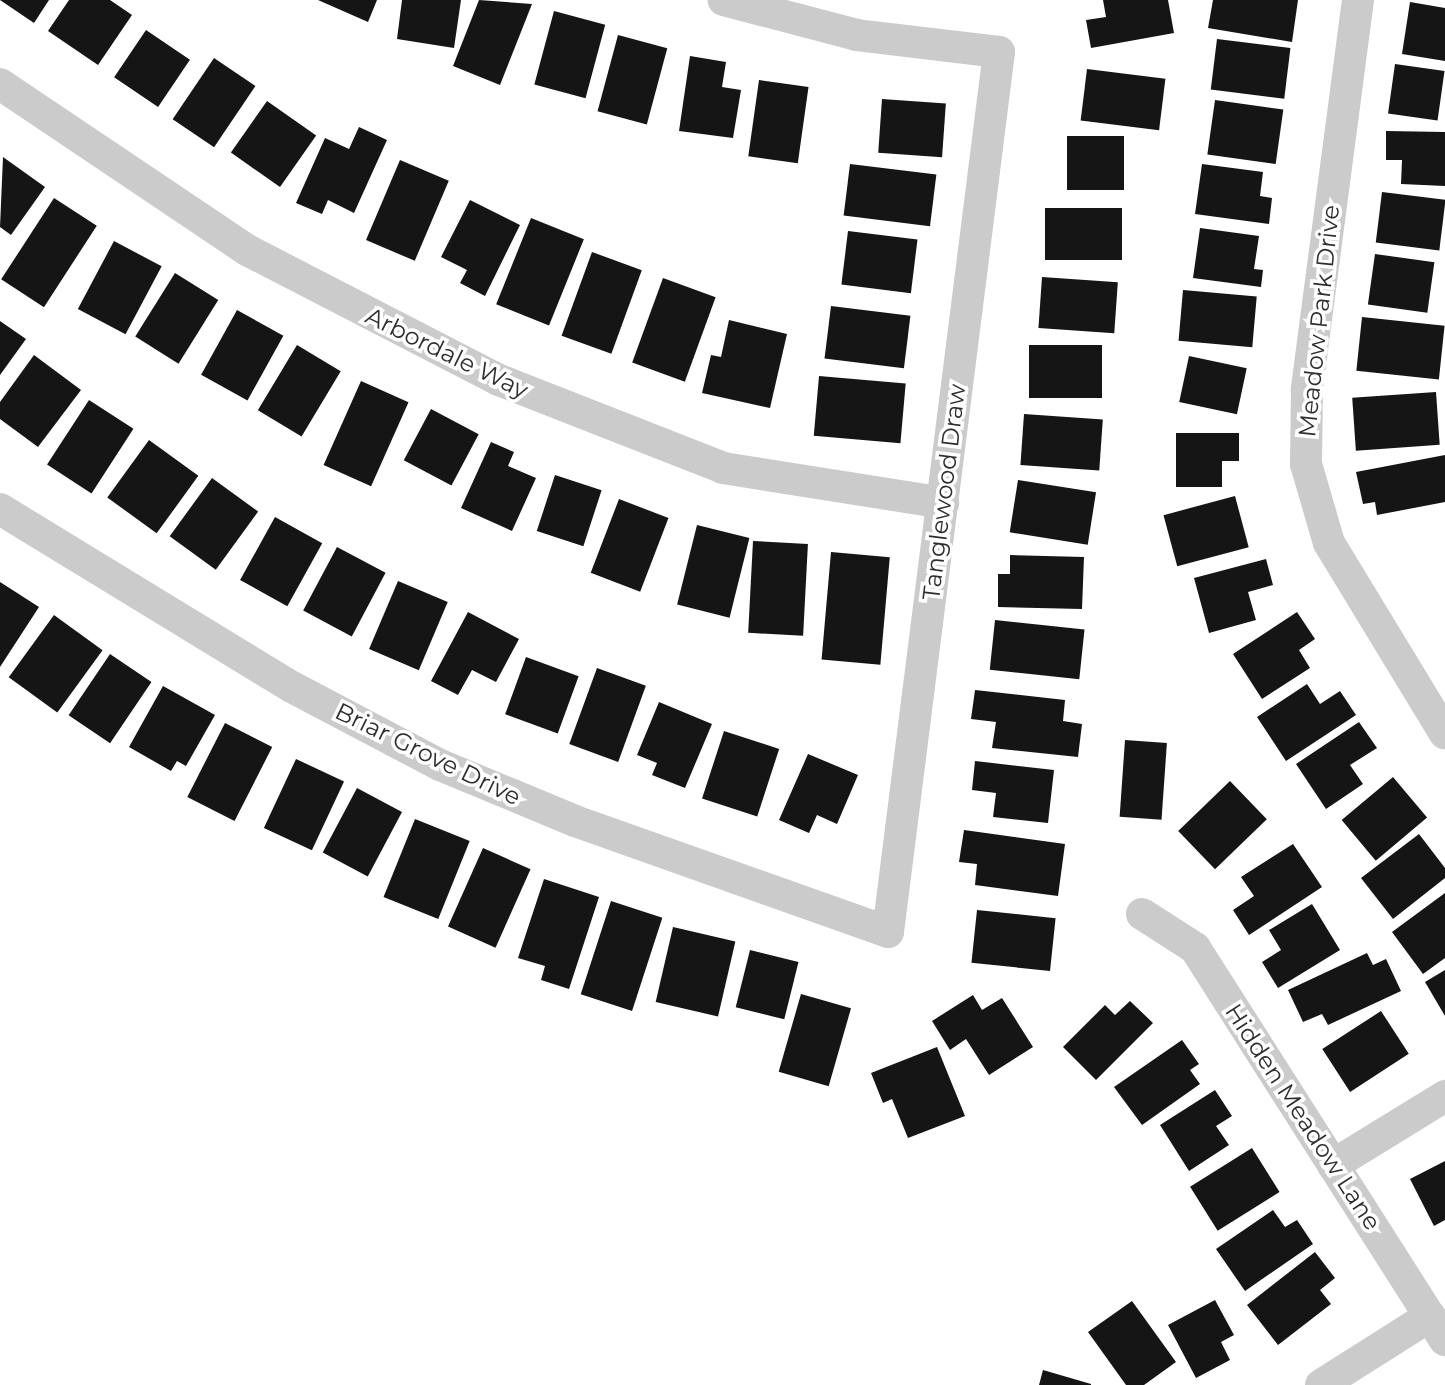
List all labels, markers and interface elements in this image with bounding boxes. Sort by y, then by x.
street label: Meadow Park Drive [1292,203,1346,439]
street label: Arbordale Way [361,301,533,405]
street label: Tanglewood Draw [916,382,972,602]
street label: Briar Grove Drive [330,697,526,811]
street label: Hidden Meadow Lane [1219,998,1387,1236]

